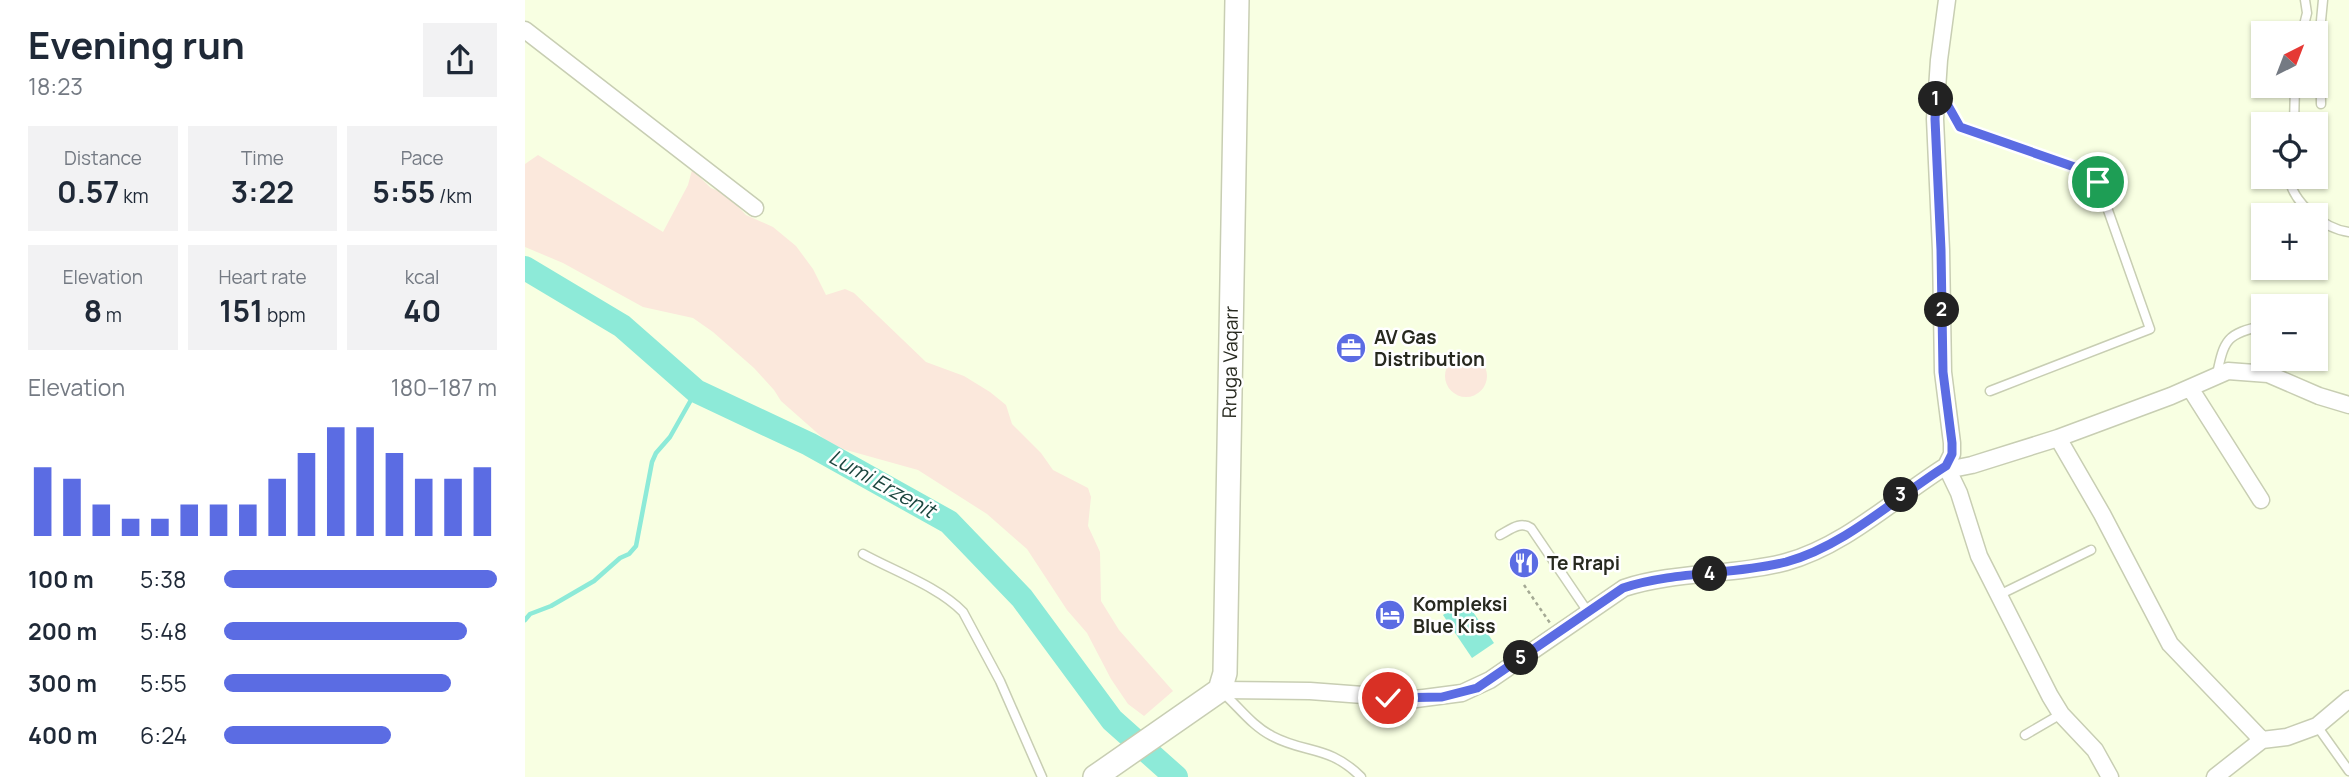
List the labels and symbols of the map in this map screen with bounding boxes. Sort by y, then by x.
north arrow [2251,21,2327,98]
pin: 1 [1919,82,1953,116]
pin [2068,152,2128,212]
pin: 2 [1925,292,1959,328]
street label: Rruga Vaqarr [1216,305,1244,418]
place label: AV Gas Distribution [1374,324,1485,372]
office icon: AV Gas Distribution [1334,331,1368,365]
water label: Lumi Erzenit [824,442,943,525]
pin: 3 [1883,477,1919,512]
restaurant icon: Te Rrapi [1507,546,1541,580]
place label: Te Rrapi [1547,550,1620,576]
pin: 4 [1693,556,1727,592]
place label: Kompleksi Blue Kiss [1413,591,1507,639]
hotel icon: Kompleksi Blue Kiss [1373,598,1407,632]
pin: 5 [1503,640,1539,676]
pin [1358,668,1418,728]

